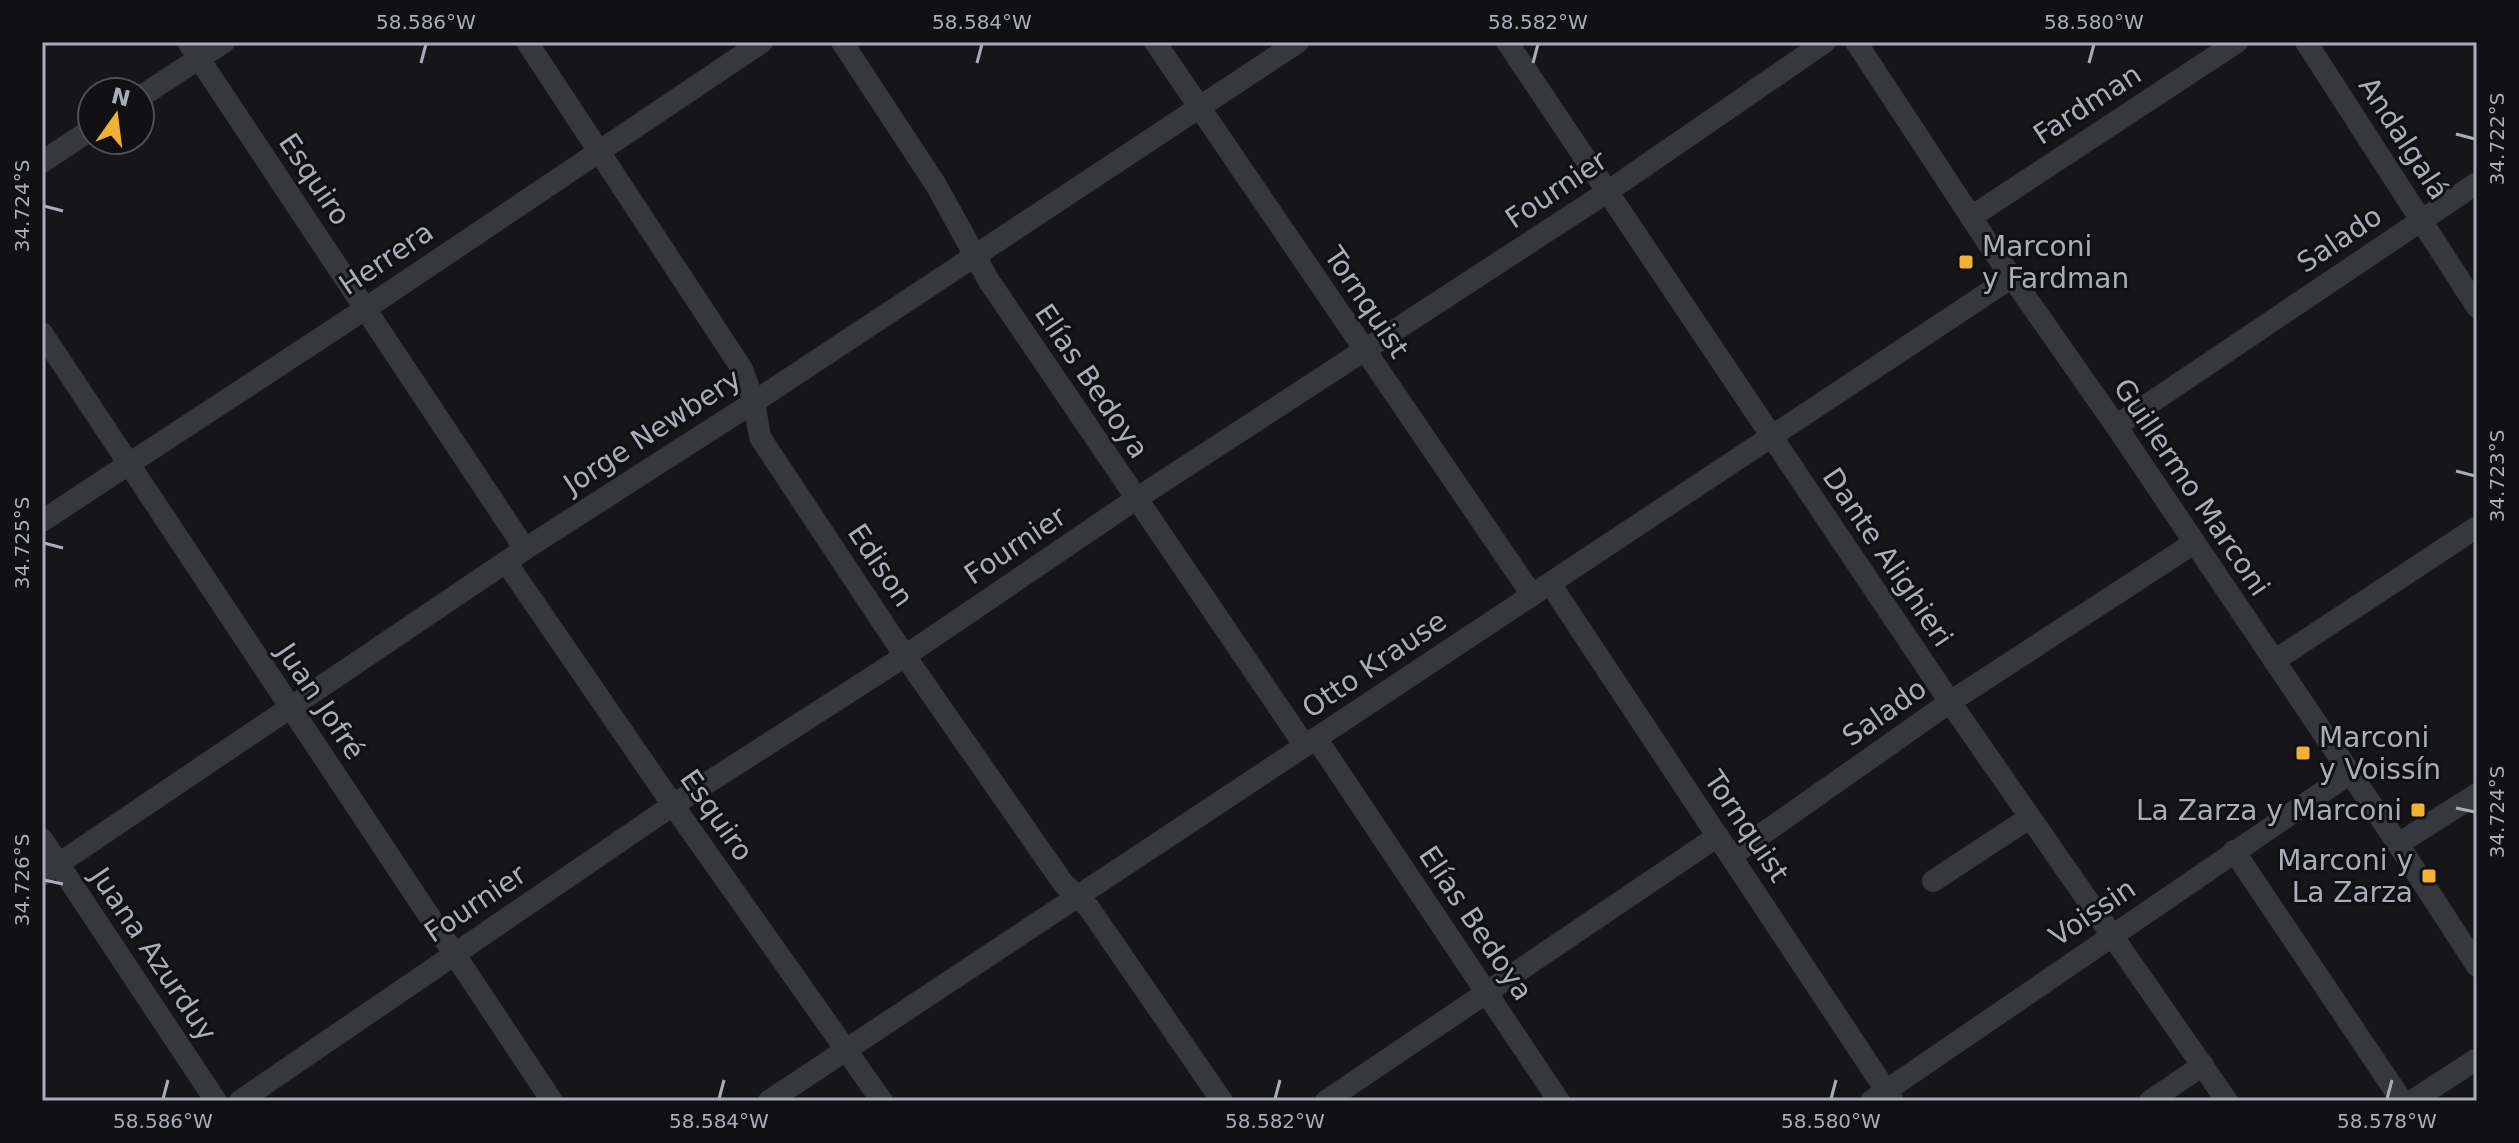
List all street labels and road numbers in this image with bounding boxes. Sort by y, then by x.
street label: Fardman [2027,57,2147,151]
street label: Andalgalá [2352,71,2455,206]
street label: Esquiro [272,127,357,231]
street label: Fournier [1499,143,1614,235]
street label: Salado [2291,199,2388,280]
street label: Herrera [333,215,439,302]
street label: Tornquist [1317,240,1416,364]
street label: Elías Bedoya [1028,298,1155,465]
street label: Jorge Newbery [556,362,747,502]
street label: Guillermo Marconi [2107,373,2276,602]
street label: Dante Alighieri [1816,462,1959,653]
street label: Fournier [958,499,1073,591]
street label: Edison [841,518,920,613]
street label: Otto Krause [1296,604,1453,725]
street label: Juan Jofré [269,635,372,766]
street label: Salado [1836,672,1933,753]
street label: Esquiro [673,763,760,867]
street label: Tornquist [1697,764,1796,888]
street label: Elías Bedoya [1412,840,1539,1007]
street label: Fournier [418,857,533,949]
street label: Juana Azurduy [82,860,224,1047]
street label: Voissin [2043,872,2142,953]

